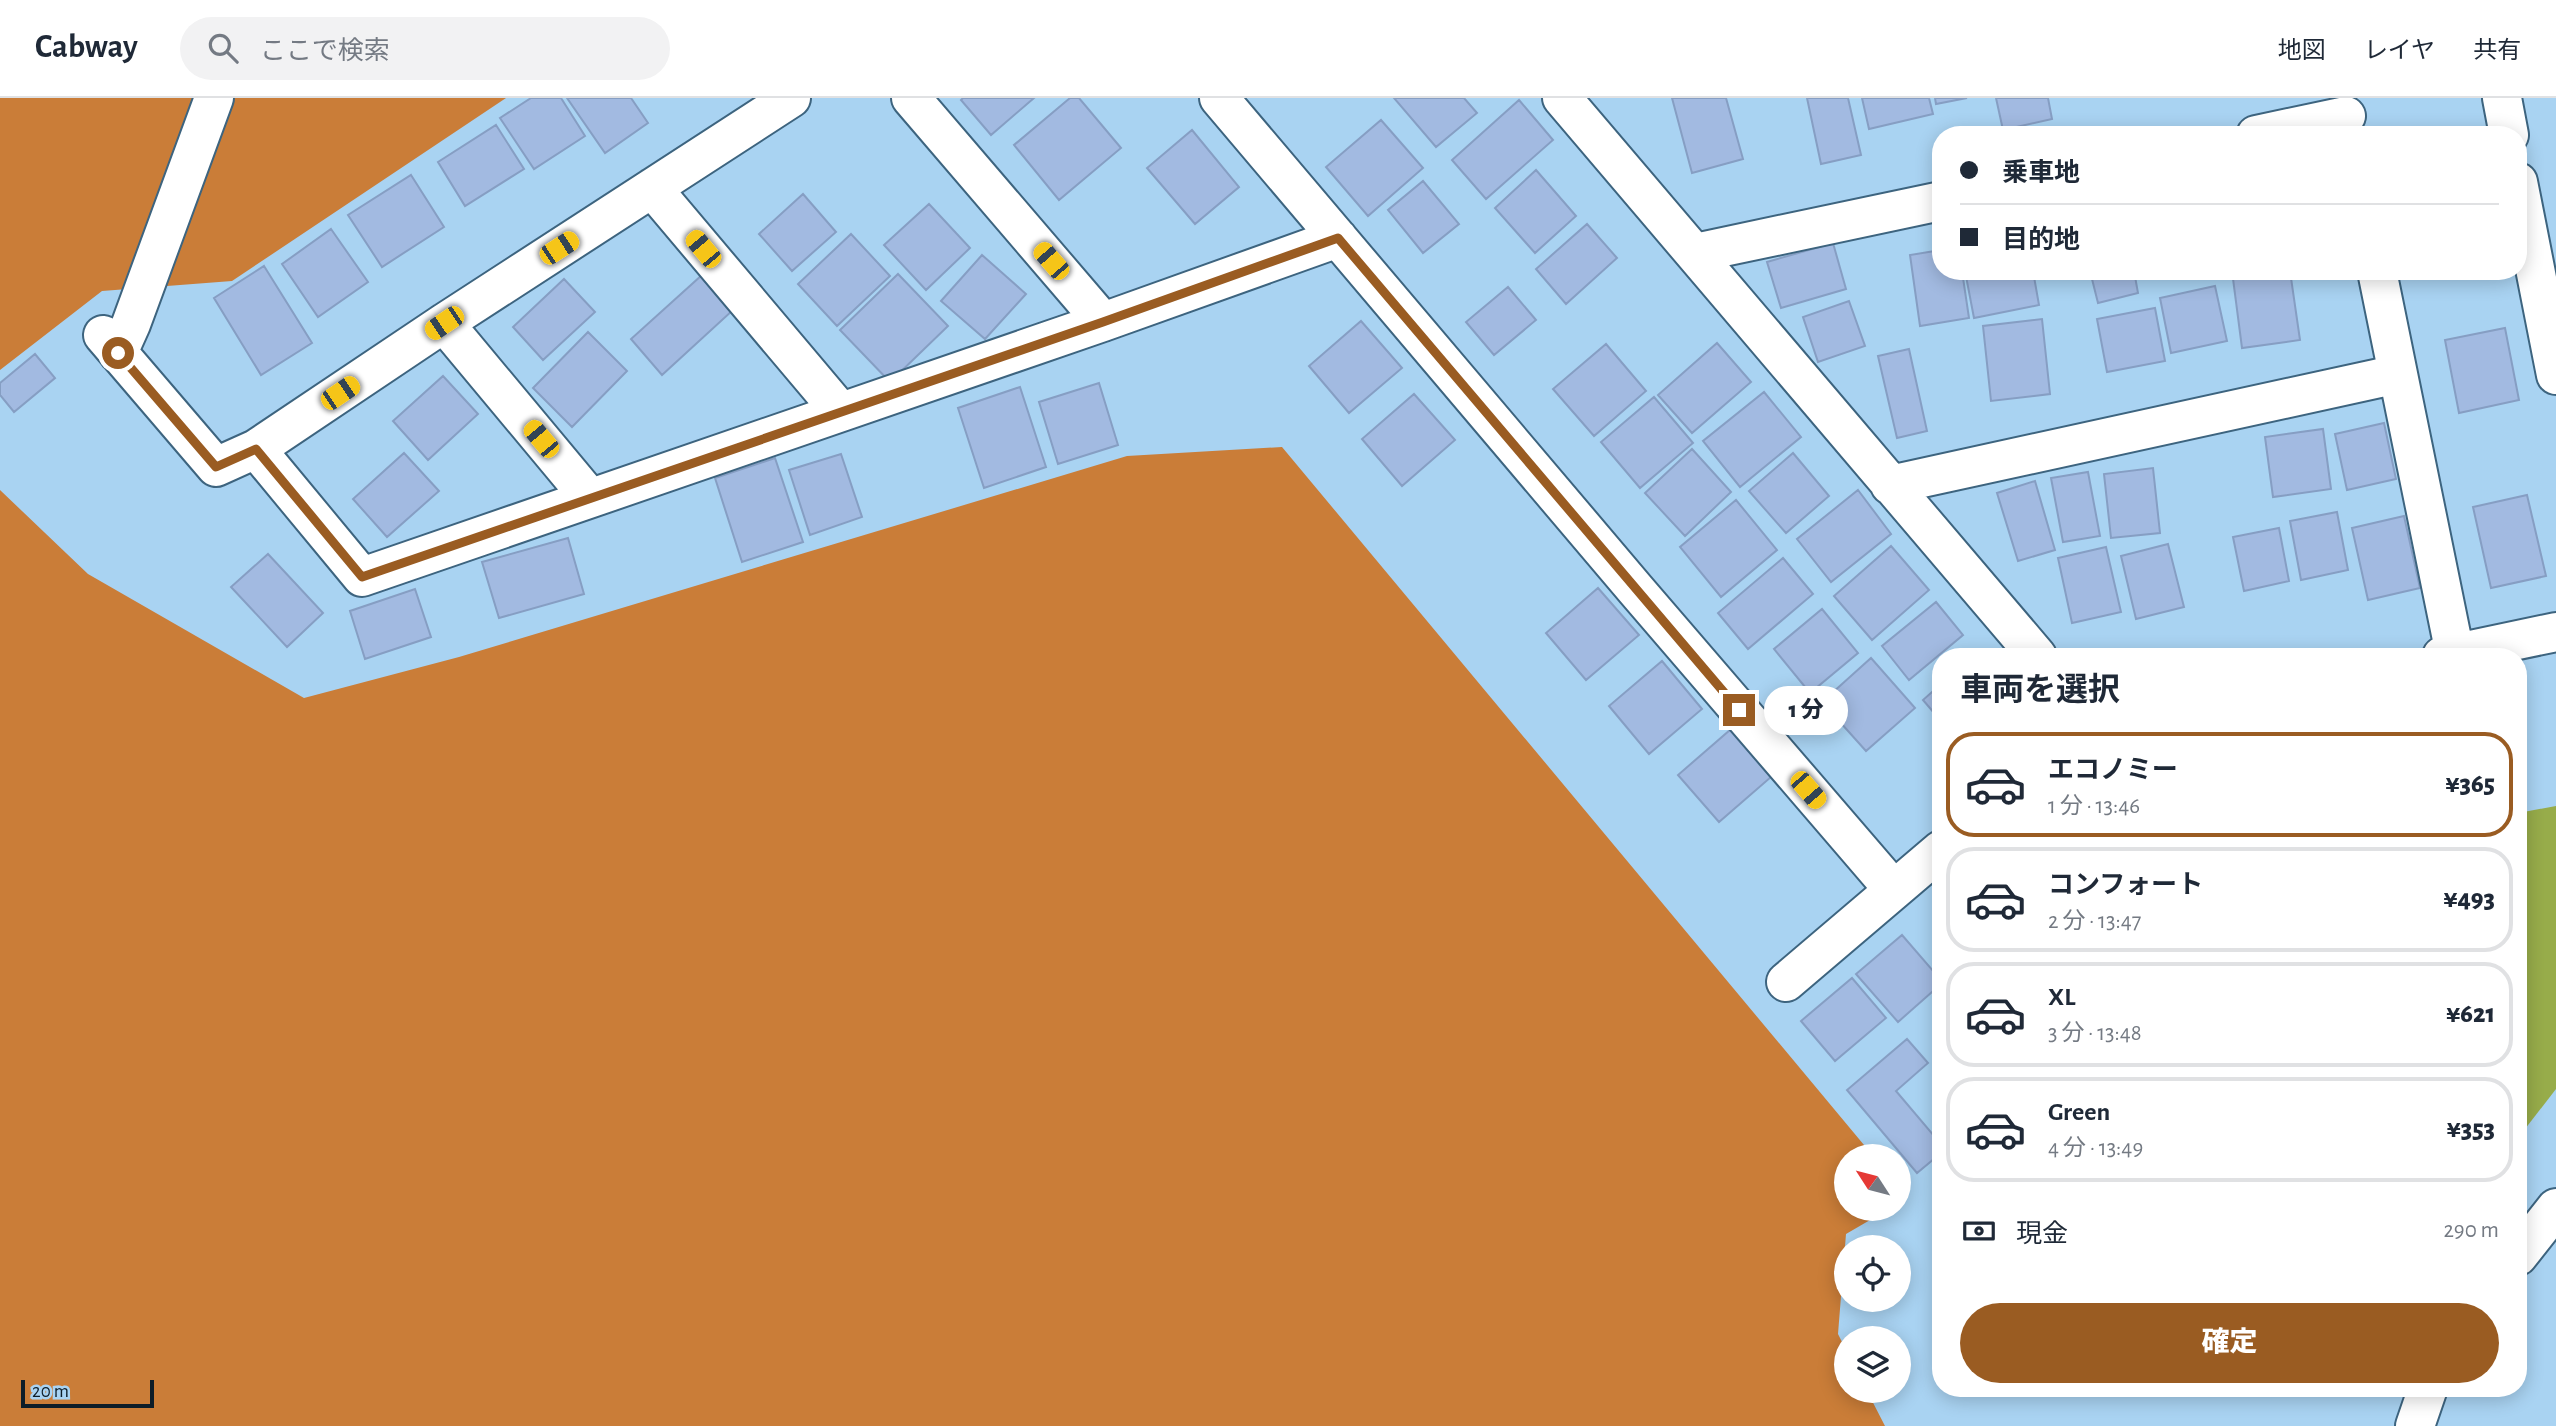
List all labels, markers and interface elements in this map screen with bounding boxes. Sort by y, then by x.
search box [180,17,670,80]
icon: search [204,29,242,67]
text: Cabway [35,31,138,64]
text: ここで検索 [260,38,390,64]
text: 地図 [2278,39,2326,63]
text: レイヤ [2364,39,2435,63]
text: 共有 [2473,39,2521,63]
text: 乗車地 [2002,160,2080,186]
car [682,226,725,272]
text: 目的地 [2002,227,2080,253]
car [536,228,583,268]
car [1030,238,1073,284]
car [421,303,468,343]
route start [102,337,134,369]
car [317,373,364,413]
car [520,416,563,462]
text: 車両を選択 [1960,674,2120,706]
callout: 1 分 [1764,686,1848,734]
route end [1723,694,1755,726]
text: 1 分 [1789,699,1823,722]
icon: car [1964,753,2027,816]
text: エコノミー [2048,757,2178,783]
car [1787,767,1830,813]
text: ¥365 [2445,771,2495,797]
text: 1 分 · 13:46 [2048,795,2140,818]
icon: car [1964,868,2027,931]
text: コンフォート [2048,872,2203,898]
text: ¥493 [2443,886,2495,912]
text: 2 分 · 13:47 [2048,910,2141,933]
icon: car [1964,983,2027,1046]
text: XL [2048,984,2075,1010]
text: ¥621 [2446,1001,2495,1027]
text: 3 分 · 13:48 [2048,1022,2142,1045]
icon: car [1964,1098,2027,1161]
text: Green [2048,1099,2110,1125]
text: ¥353 [2446,1116,2495,1142]
text: 4 分 · 13:49 [2048,1137,2143,1160]
north arrow [1834,1144,1911,1222]
map controls [1834,1144,1911,1403]
icon: cash [1960,1212,1998,1250]
text: 290 m [2443,1219,2499,1242]
text: 現金 [2016,1221,2068,1247]
button: locate [1834,1235,1911,1312]
button: 確定 [1960,1303,2499,1383]
button: layers [1834,1326,1911,1403]
scale bar [21,1377,154,1409]
text: 20 m [32,1382,69,1401]

